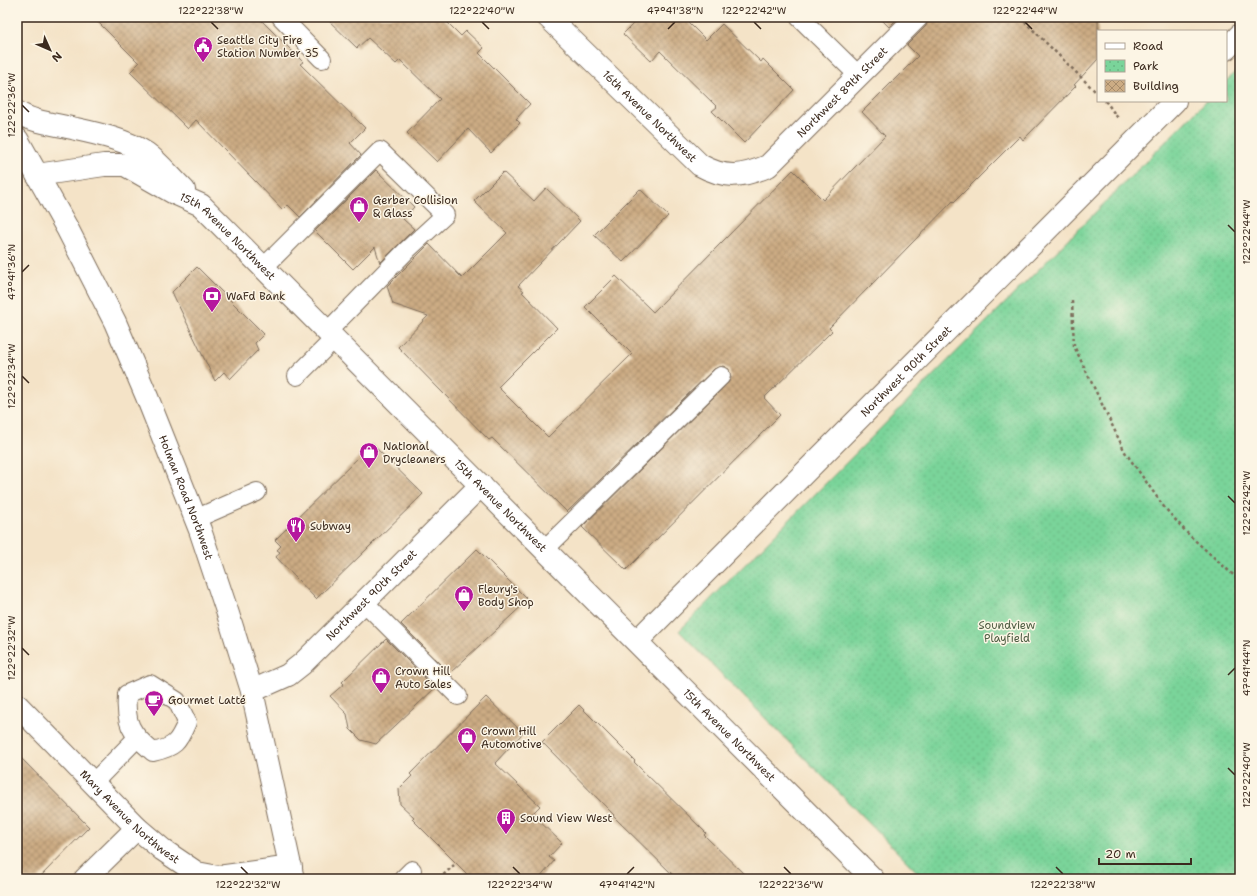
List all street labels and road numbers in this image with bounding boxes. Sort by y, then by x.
street label: Northwest 89th Street [793,43,891,141]
street label: 16th Avenue Northwest [599,67,700,166]
street label: 15th Avenue Northwest [177,189,279,283]
street label: Northwest 90th Street [857,322,955,420]
street label: Holman Road Northwest [155,433,217,562]
street label: 15th Avenue Northwest [451,456,550,555]
street label: Northwest 90th Street [322,546,420,644]
street label: 15th Avenue Northwest [680,685,779,785]
street label: Mary Avenue Northwest [77,767,183,867]

